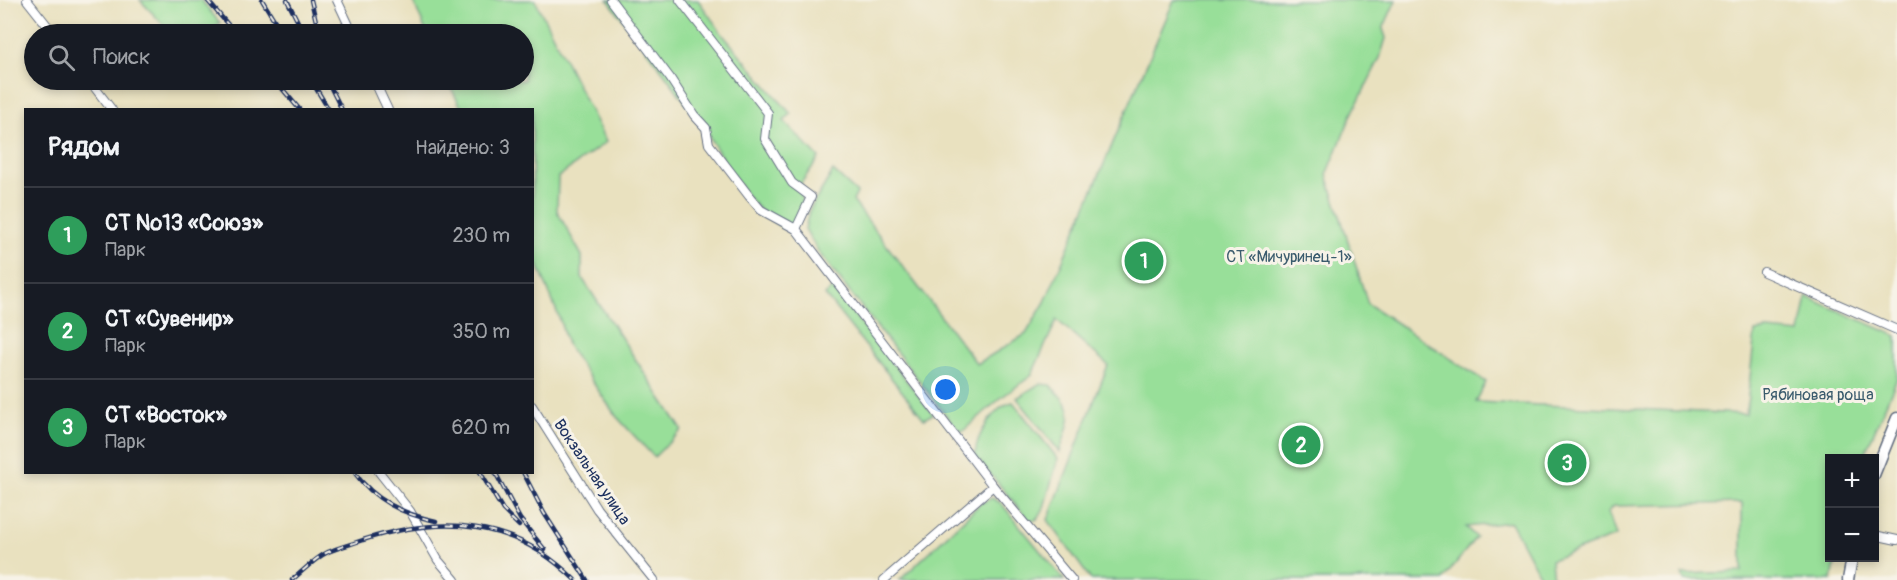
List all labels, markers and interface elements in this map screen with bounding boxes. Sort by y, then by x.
search box [24,24,534,90]
icon: search [45,41,78,74]
text: Поиск [93,43,150,71]
text: Рядом [48,131,120,163]
text: Найдено: 3 [415,135,510,160]
text: СТ №13 «Союз» [105,209,263,237]
text: 1 [64,223,71,248]
text: 230 m [453,223,510,248]
text: Парк [105,237,146,262]
pin: 1 [1124,238,1164,284]
park label: СТ «Мичуринец-1» [1226,247,1352,267]
text: СТ «Сувенир» [105,305,233,333]
text: 2 [62,319,73,344]
text: 350 m [452,319,510,344]
text: Парк [105,333,146,358]
your location [931,375,960,404]
park label: Рябиновая роща [1762,385,1874,405]
text: СТ «Восток» [105,401,227,429]
text: 3 [62,415,73,440]
text: 620 m [451,415,510,440]
street label: Вокзальная улица [549,415,635,529]
pin: 2 [1282,422,1320,468]
text: Парк [105,429,146,454]
pin: 3 [1548,440,1586,486]
map controls [1825,454,1879,562]
button: + [1825,454,1879,508]
button: − [1825,508,1879,562]

